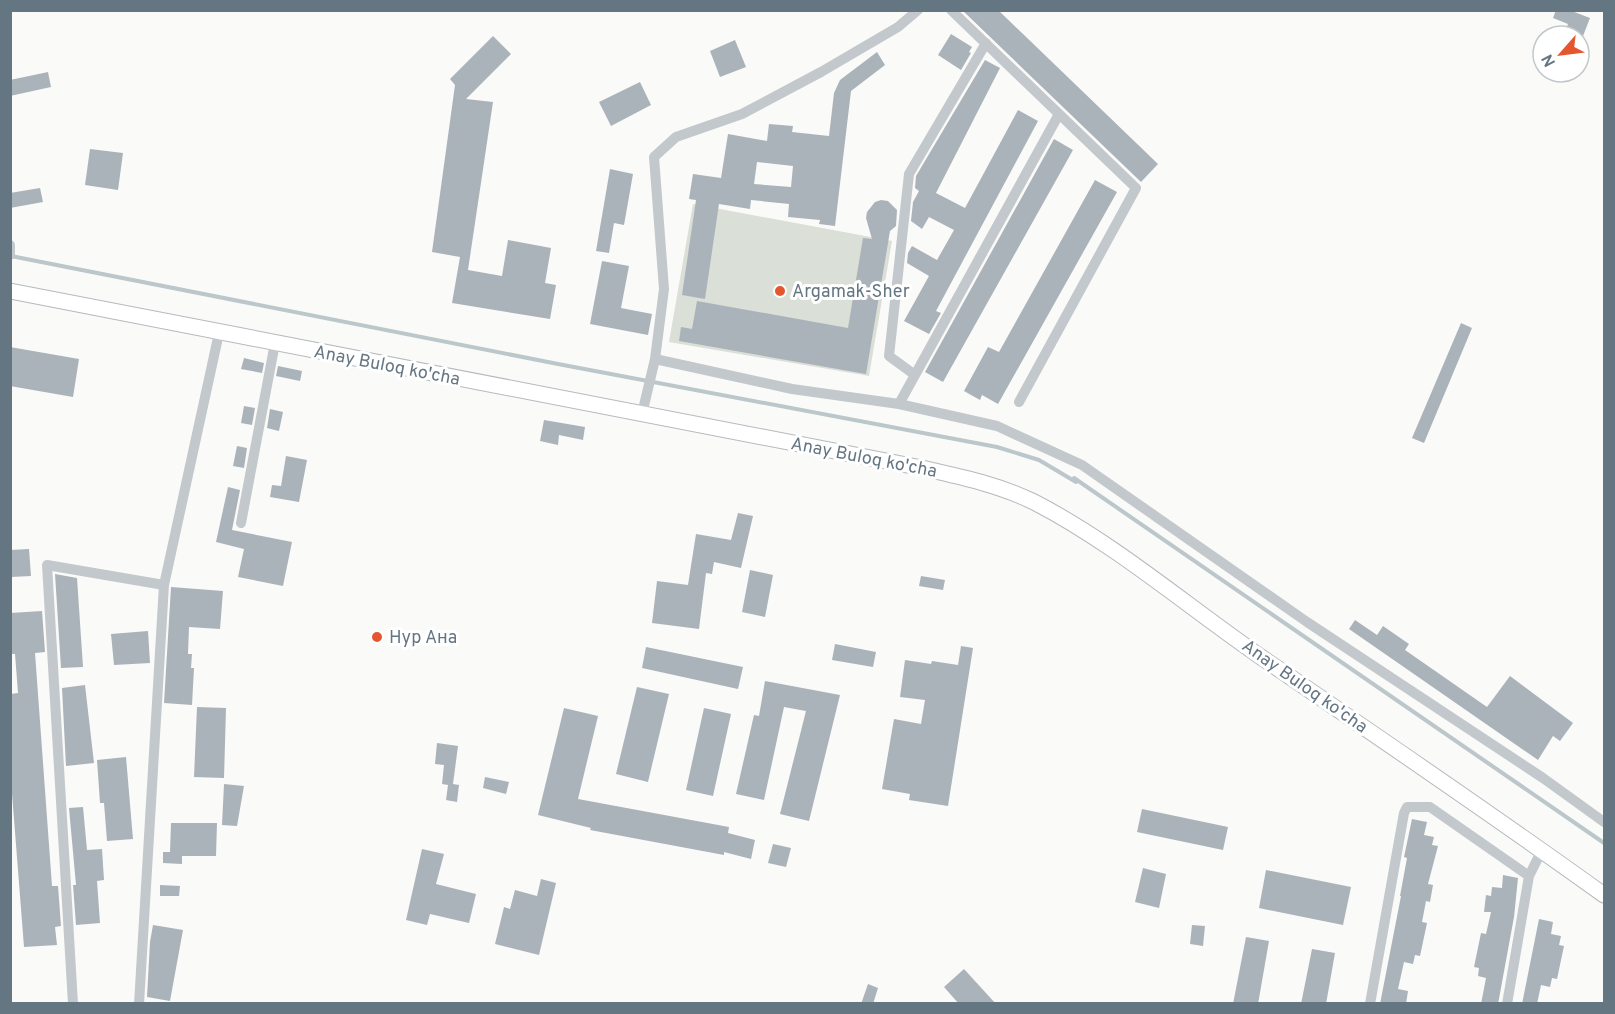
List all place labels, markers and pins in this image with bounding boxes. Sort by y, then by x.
place label: Argamak-Sher [792,281,910,304]
marker: Argamak-Sher [773,284,787,298]
place label: Нур Ана [389,627,457,650]
marker: Нур Ана [370,630,384,644]

